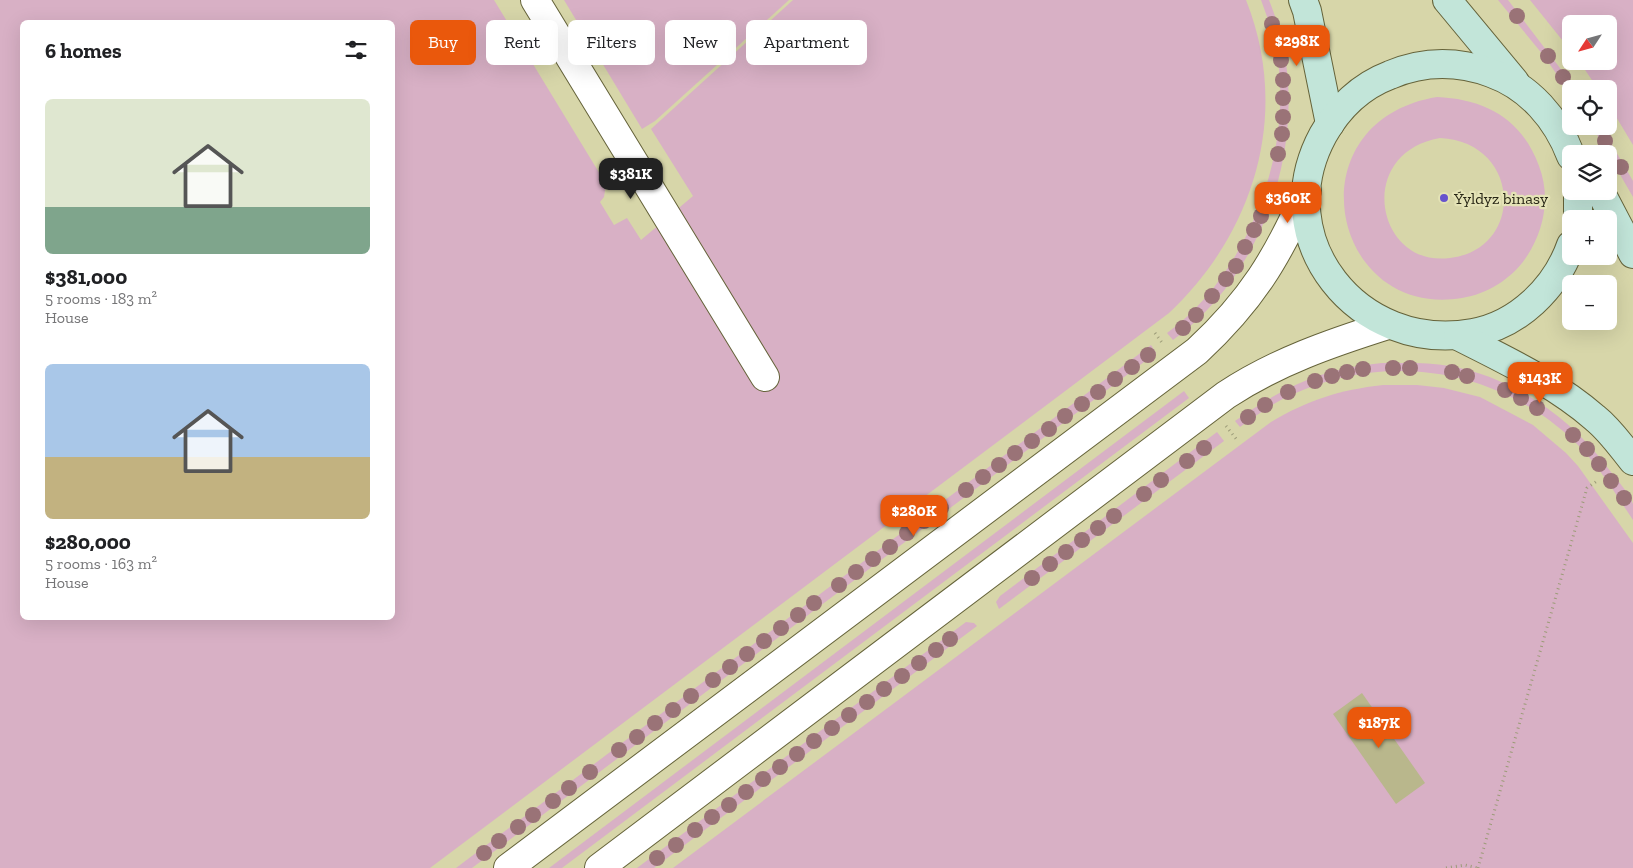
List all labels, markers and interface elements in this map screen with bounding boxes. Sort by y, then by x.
north arrow [1562,15,1618,70]
map controls [1562,15,1617,330]
chip: Buy [410,20,476,65]
chip: Rent [486,20,558,65]
chip: Filters [568,20,655,65]
chip: New [665,20,736,65]
chip: Apartment [746,20,867,65]
pin: $298K [1262,24,1332,67]
text: $298K [1275,31,1319,50]
icon: filters [342,36,370,64]
text: 6 homes [45,38,122,63]
button: locate [1562,80,1617,135]
icon: home [163,131,253,221]
button: layers [1562,145,1617,200]
pin: $381K [596,158,666,200]
text: $381K [610,164,652,183]
pin: $360K [1253,182,1323,224]
text: $360K [1266,188,1310,207]
place label: Ýyldyz binasy [1453,189,1549,208]
marker: Ýyldyz binasy [1438,192,1450,204]
button: + [1562,210,1617,265]
text: $381,000 [45,264,127,289]
button: − [1562,275,1617,330]
text: 5 rooms · 183 m² [45,289,157,308]
text: House [45,308,88,327]
pin: $143K [1505,362,1575,404]
text: $143K [1519,368,1561,387]
icon: home [163,396,253,486]
pin: $280K [879,494,949,537]
text: $280K [891,501,937,520]
text: $280,000 [45,529,131,554]
text: 5 rooms · 163 m² [45,554,157,573]
text: House [45,573,88,592]
pin: $187K [1344,706,1414,749]
text: $187K [1358,713,1400,732]

